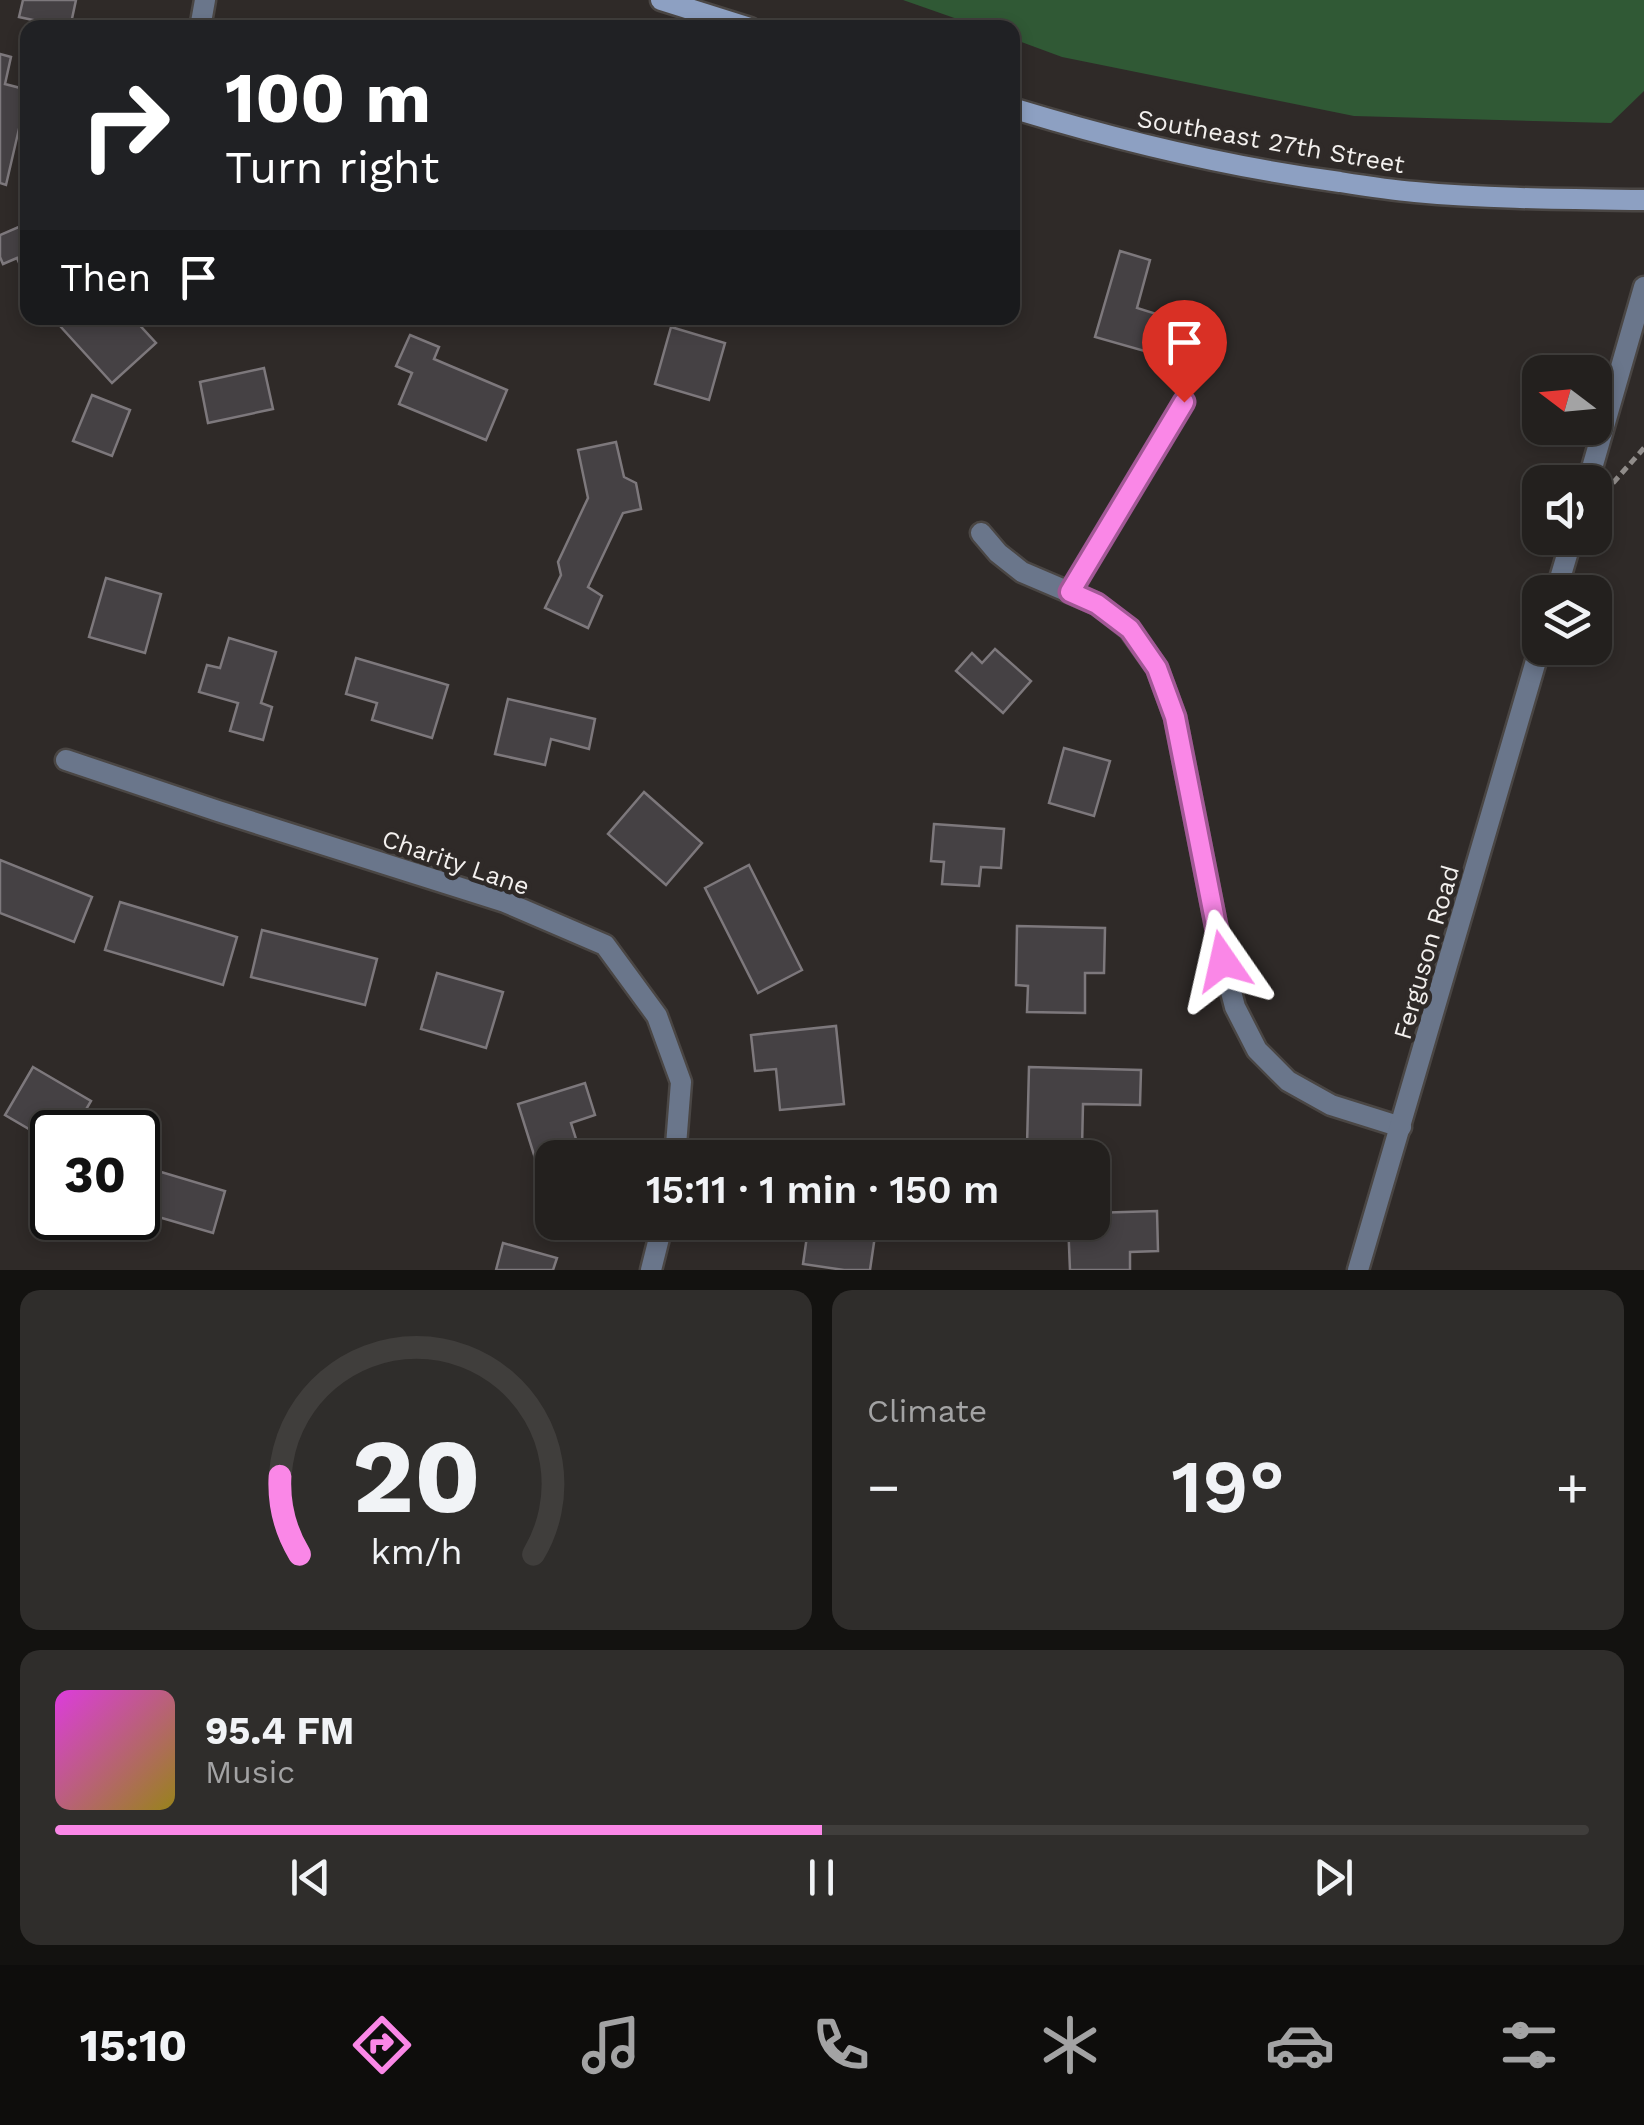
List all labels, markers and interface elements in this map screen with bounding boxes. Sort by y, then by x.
text: 100 m [225,57,431,139]
icon: right [60,60,190,190]
street label: Southeast 27th Street [1135,104,1407,179]
text: Turn right [225,141,439,194]
icon: arrive [171,250,226,305]
text: Then [60,256,151,300]
pin [1142,300,1227,403]
icon: arrive [1157,315,1212,370]
north arrow [1522,355,1612,445]
map controls [1522,355,1612,665]
button: sound [1522,465,1612,555]
button: layers [1522,575,1612,665]
street label: Charity Lane [378,824,533,901]
street label: Ferguson Road [1388,862,1465,1043]
position arrow [1171,909,1275,1013]
speed limit sign: 30 [30,1110,160,1240]
text: 15:11 · 1 min · 150 m [646,1168,999,1212]
text: Climate [867,1392,987,1430]
text: 20 [352,1415,480,1537]
text: 19° [1171,1442,1285,1530]
text: − [867,1455,900,1519]
text: + [1556,1455,1589,1519]
text: km/h [370,1531,462,1573]
text: 95.4 FM [205,1709,354,1753]
text: Music [205,1753,295,1791]
icon: previous [283,1850,338,1905]
icon: pause [794,1850,849,1905]
icon: next [1306,1850,1361,1905]
icon: directions [347,2010,417,2080]
icon: music [576,2010,646,2080]
icon: phone [806,2010,876,2080]
icon: climate [1035,2010,1105,2080]
icon: car [1265,2010,1335,2080]
icon: filters [1494,2010,1564,2080]
text: 15:10 [80,2019,187,2072]

